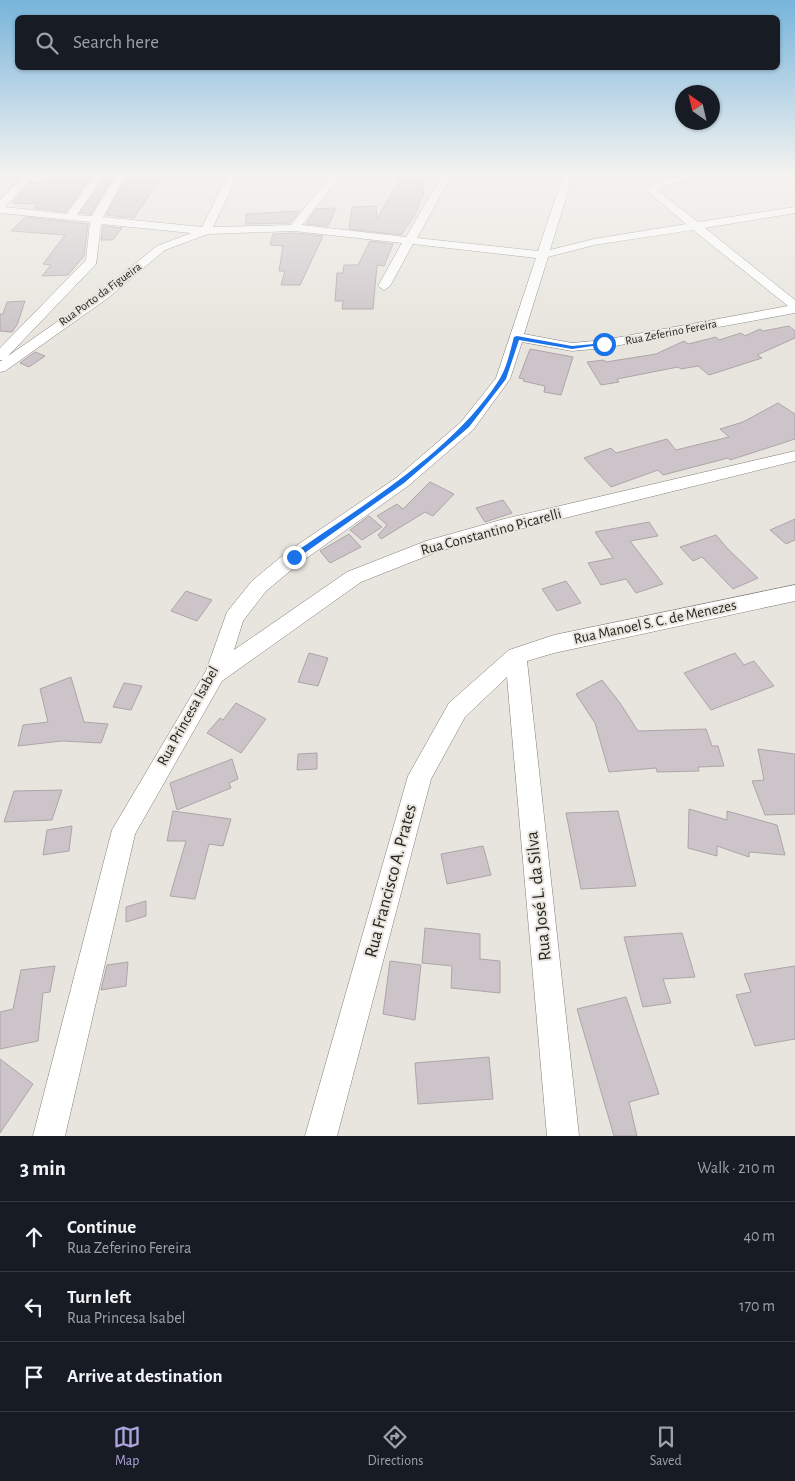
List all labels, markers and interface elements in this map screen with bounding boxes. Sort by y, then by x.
search box [15,15,780,70]
icon: search [33,29,61,57]
text: Search here [73,33,159,52]
north arrow [675,85,720,130]
street label: Rua Porto da Figueira [57,260,144,328]
street label: Rua Zeferino Fereira [624,317,718,347]
route start [593,333,616,356]
street label: Rua Constantino Picarelli [419,506,563,558]
route end [283,546,306,569]
street label: Rua Manoel S. C. de Menezes [572,597,738,647]
street label: Rua Princesa Isabel [155,664,221,768]
street label: Rua Francisco A. Prates [362,802,420,960]
street label: Rua José L. da Silva [523,830,555,962]
text: 3 min [20,1158,66,1179]
text: Walk · 210 m [697,1160,775,1176]
text: Continue [67,1218,136,1237]
icon: ahead [20,1223,48,1251]
text: 40 m [743,1228,775,1244]
text: Rua Zeferino Fereira [67,1240,191,1256]
text: Turn left [67,1288,131,1307]
icon: left [20,1293,48,1321]
text: 170 m [739,1298,775,1314]
text: Rua Princesa Isabel [67,1310,185,1326]
icon: arrive [20,1363,48,1391]
text: Arrive at destination [67,1367,223,1386]
tab: Map [113,1423,141,1470]
tab: Directions [368,1423,423,1470]
tab: Saved [650,1423,682,1470]

